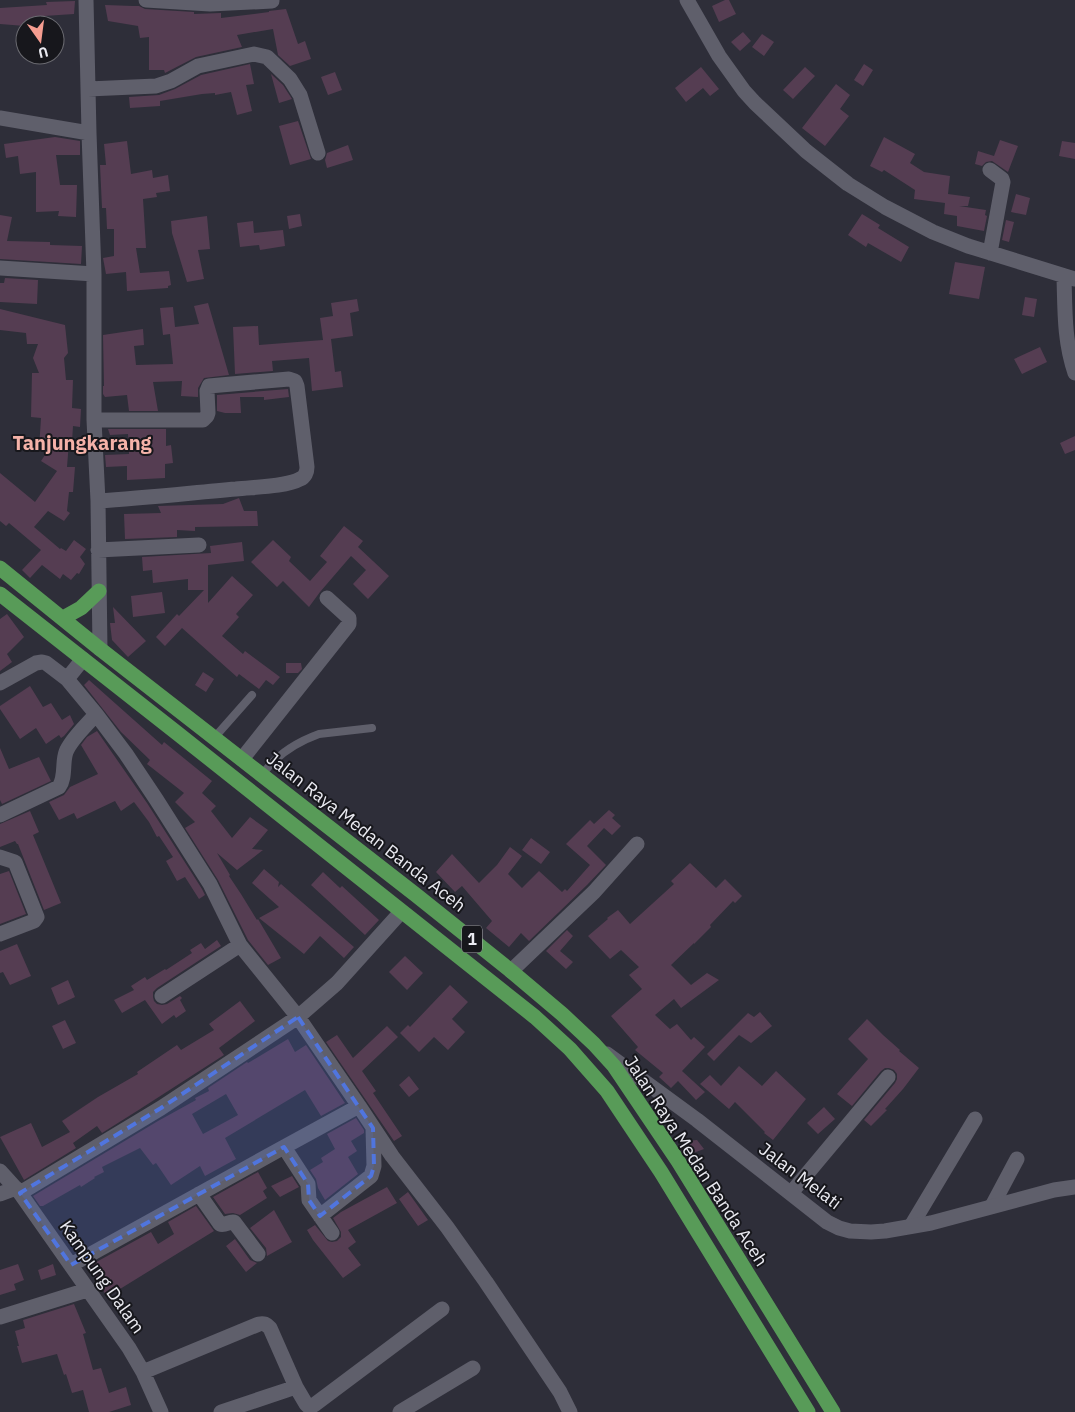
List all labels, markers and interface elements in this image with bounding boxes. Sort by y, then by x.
north arrow [15,15,65,65]
text: U [36,43,50,63]
district label: Tanjungkarang [12,429,153,456]
street label: Jalan Raya Medan Banda Aceh [262,747,471,917]
road number: 1 [462,926,482,952]
street label: Jalan Raya Medan Banda Aceh [620,1051,773,1270]
street label: Jalan Melati [754,1137,846,1214]
street label: Kampung Dalam [55,1216,150,1338]

